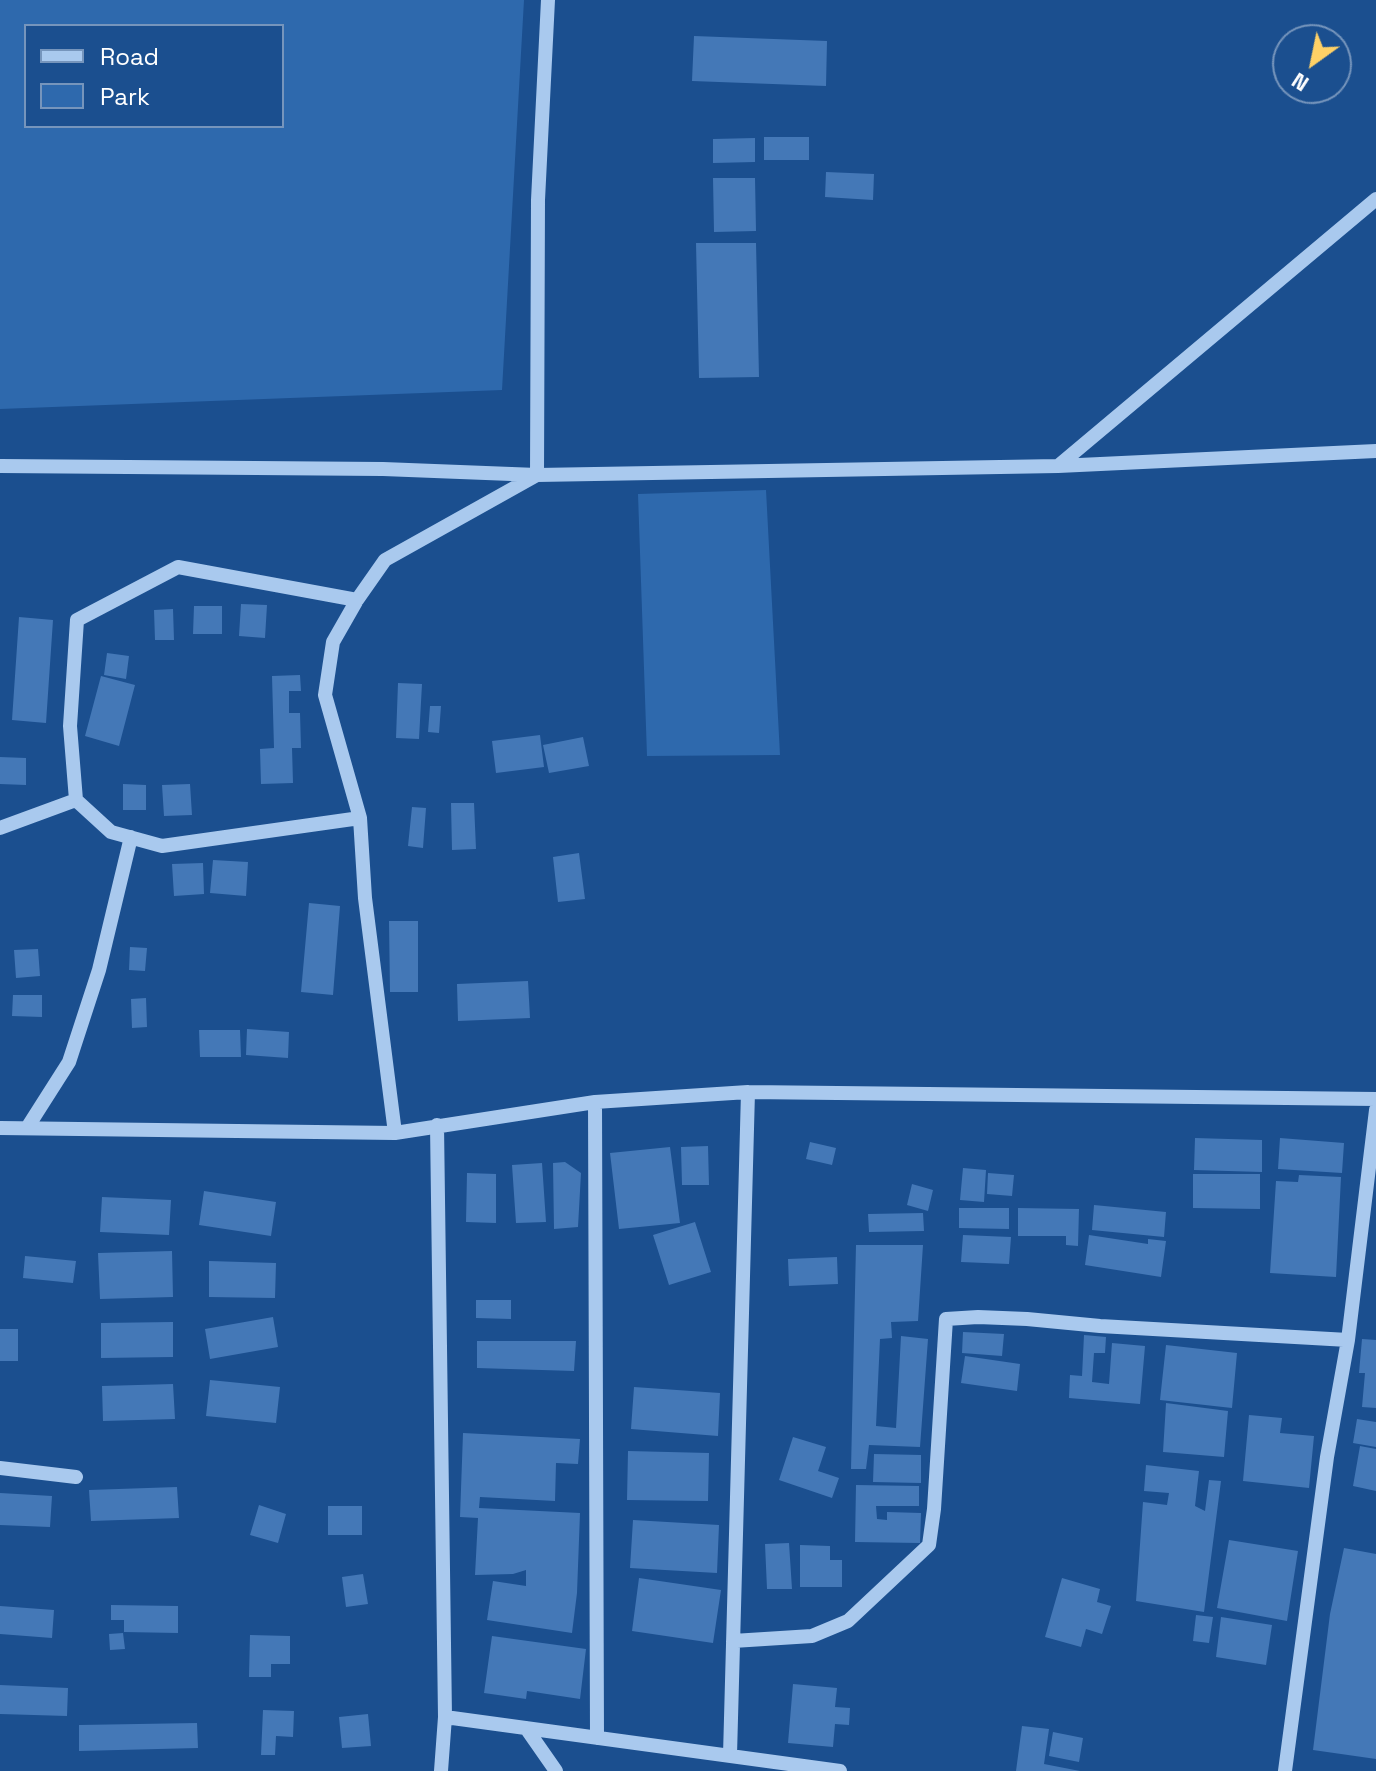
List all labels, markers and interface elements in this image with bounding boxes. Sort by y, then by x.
legend [24,24,284,128]
north arrow [1272,24,1352,104]
text: Road [100,41,159,72]
text: N [1286,67,1314,98]
text: Park [100,81,150,112]

